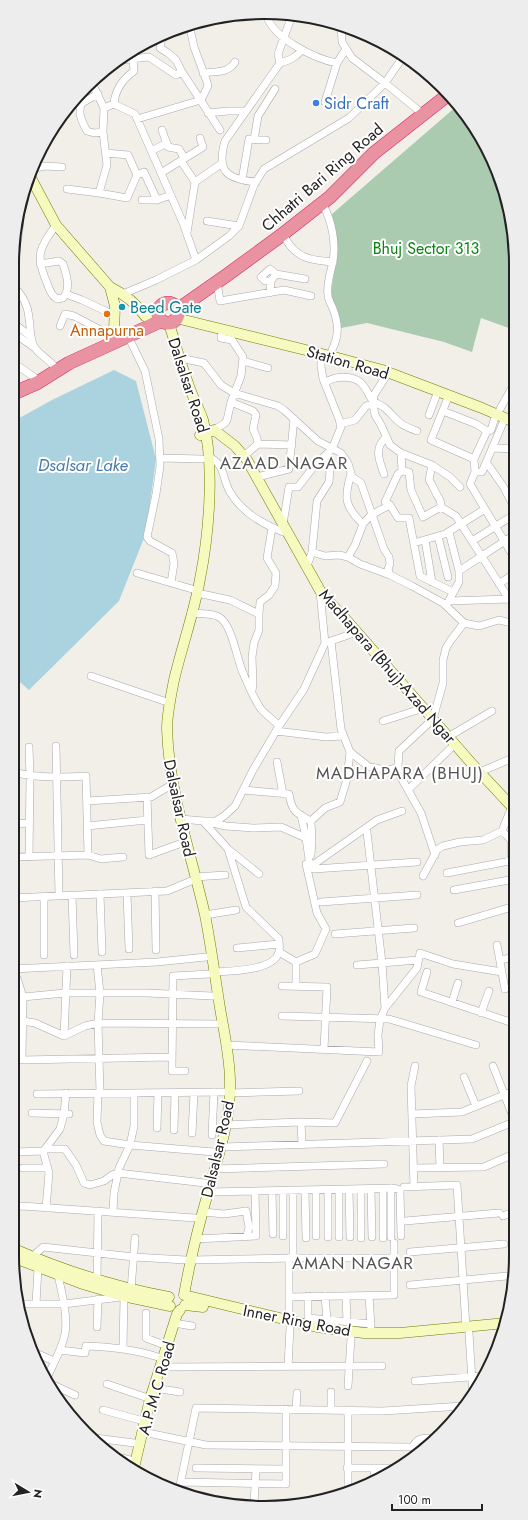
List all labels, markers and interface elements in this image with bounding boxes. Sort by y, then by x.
place label: Sidr Craft [324,92,389,115]
marker: Sidr Craft [311,98,321,108]
street label: Chhatri Bari Ring Road [256,118,388,237]
park label: Bhuj Sector 313 [373,237,480,260]
place label: Beed Gate [130,296,202,319]
marker: Beed Gate [117,302,127,312]
marker: Annapurna [102,309,112,319]
place label: Annapurna [70,319,144,342]
street label: Dalsalsar Road [162,335,215,436]
street label: Station Road [304,340,392,385]
district label: AZAAD NAGAR [220,451,348,475]
water label: Dsalsar Lake [38,453,129,477]
street label: Madhapara (Bhuj)-Azad Ngar [314,584,462,749]
street label: Dalsalsar Road [158,757,201,859]
district label: MADHAPARA (BHUJ) [316,761,484,785]
street label: Dalsalsar Road [195,1098,240,1200]
district label: AMAN NAGAR [292,1251,414,1275]
street label: Inner Ring Road [241,1299,353,1342]
street label: A.P.M.C Road [132,1339,181,1438]
north arrow [8,1472,48,1512]
scale bar [392,1486,482,1512]
text: N [29,1488,46,1499]
text: 100 m [398,1491,431,1509]

